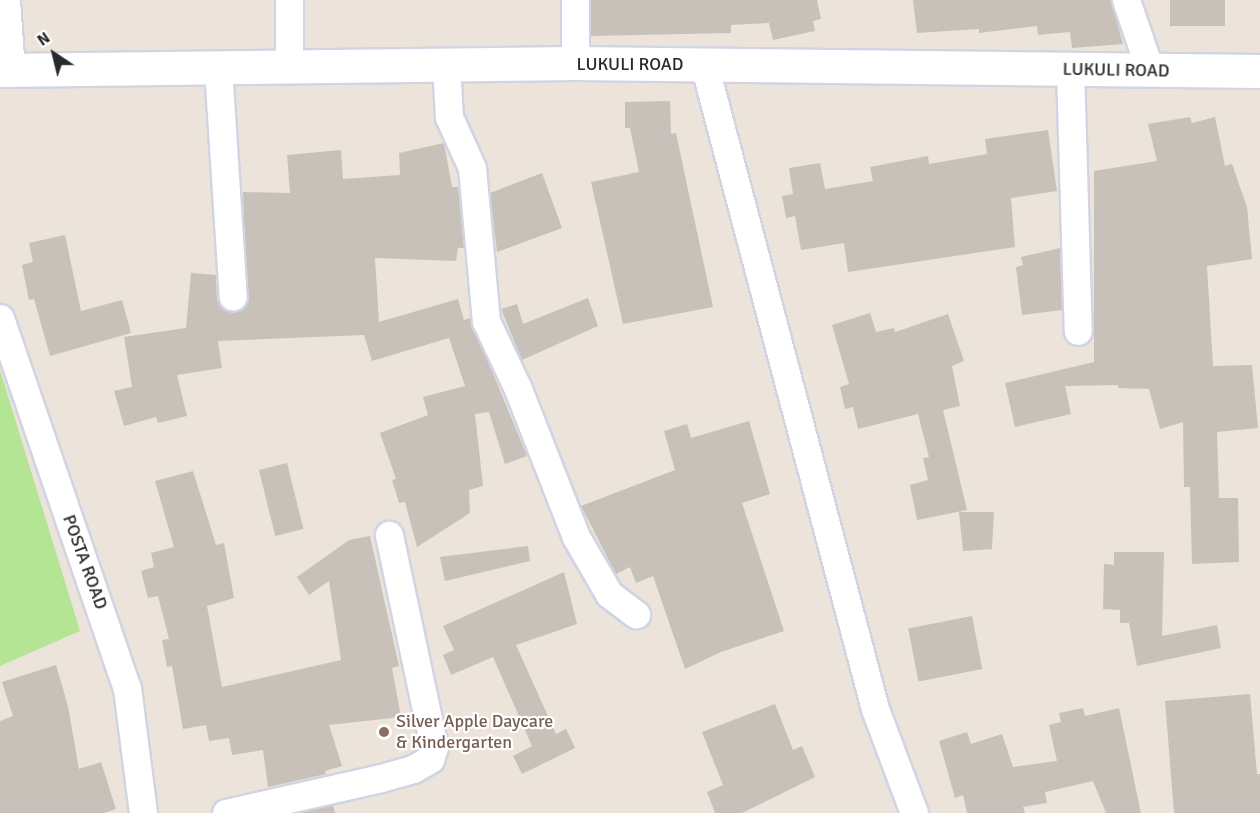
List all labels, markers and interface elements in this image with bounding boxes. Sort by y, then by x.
north arrow [24,24,84,84]
text: N [33,28,54,51]
street label: LUKULI ROAD [577,53,683,75]
street label: LUKULI ROAD [1062,58,1170,82]
street label: POSTA ROAD [58,512,112,612]
place label: Silver Apple Daycare & Kindergarten [396,711,553,754]
marker: Silver Apple Daycare & Kindergarten [377,725,391,739]

